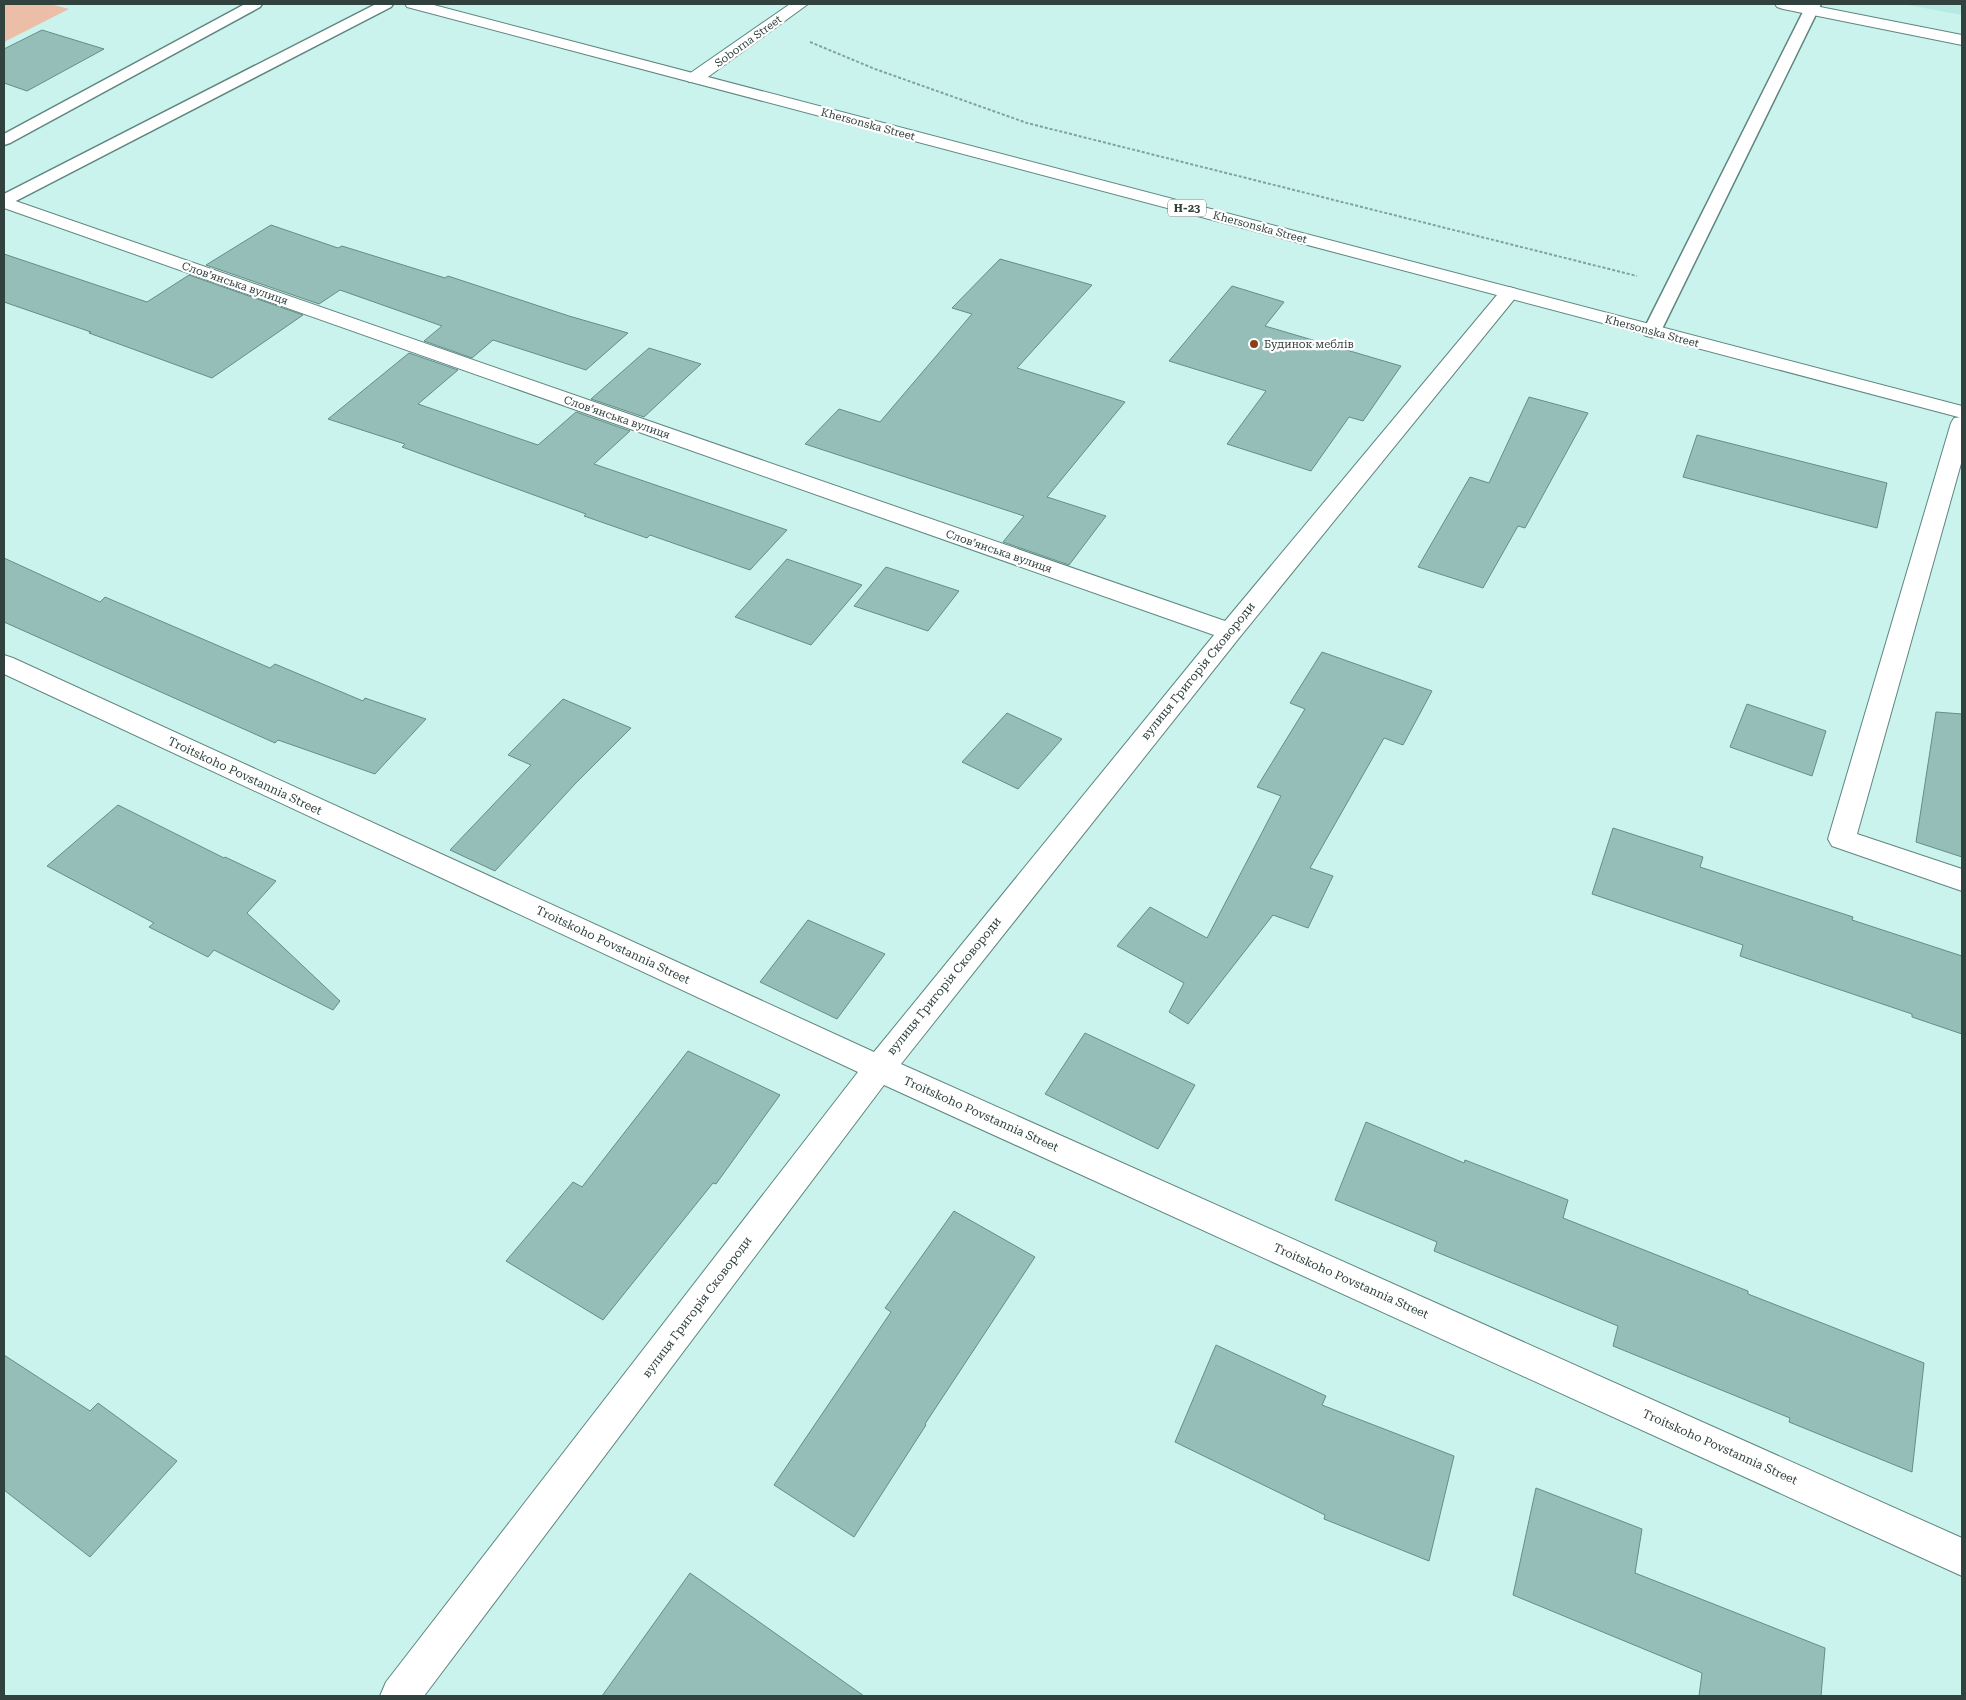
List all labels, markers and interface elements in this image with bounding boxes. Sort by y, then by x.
street label: Soborna Street [712,13,784,70]
street label: Khersonska Street [819,106,916,143]
road number: Н-23 [1168,200,1206,217]
street label: Khersonska Street [1211,209,1308,246]
street label: Словʼянська вулиця [180,259,290,308]
street label: Khersonska Street [1603,313,1700,350]
marker: Будинок меблів [1248,338,1260,350]
place label: Будинок меблів [1264,338,1354,351]
street label: Словʼянська вулиця [562,393,672,442]
street label: Словʼянська вулиця [944,527,1054,576]
street label: вулиця Григорія Сковороди [1138,599,1258,743]
street label: Troitskoho Povstannia Street [166,734,325,818]
street label: Troitskoho Povstannia Street [534,903,693,987]
street label: вулиця Григорія Сковороди [884,914,1004,1058]
street label: Troitskoho Povstannia Street [901,1073,1061,1155]
street label: вулиця Григорія Сковороди [639,1234,755,1380]
street label: Troitskoho Povstannia Street [1271,1240,1431,1322]
street label: Troitskoho Povstannia Street [1640,1406,1800,1488]

